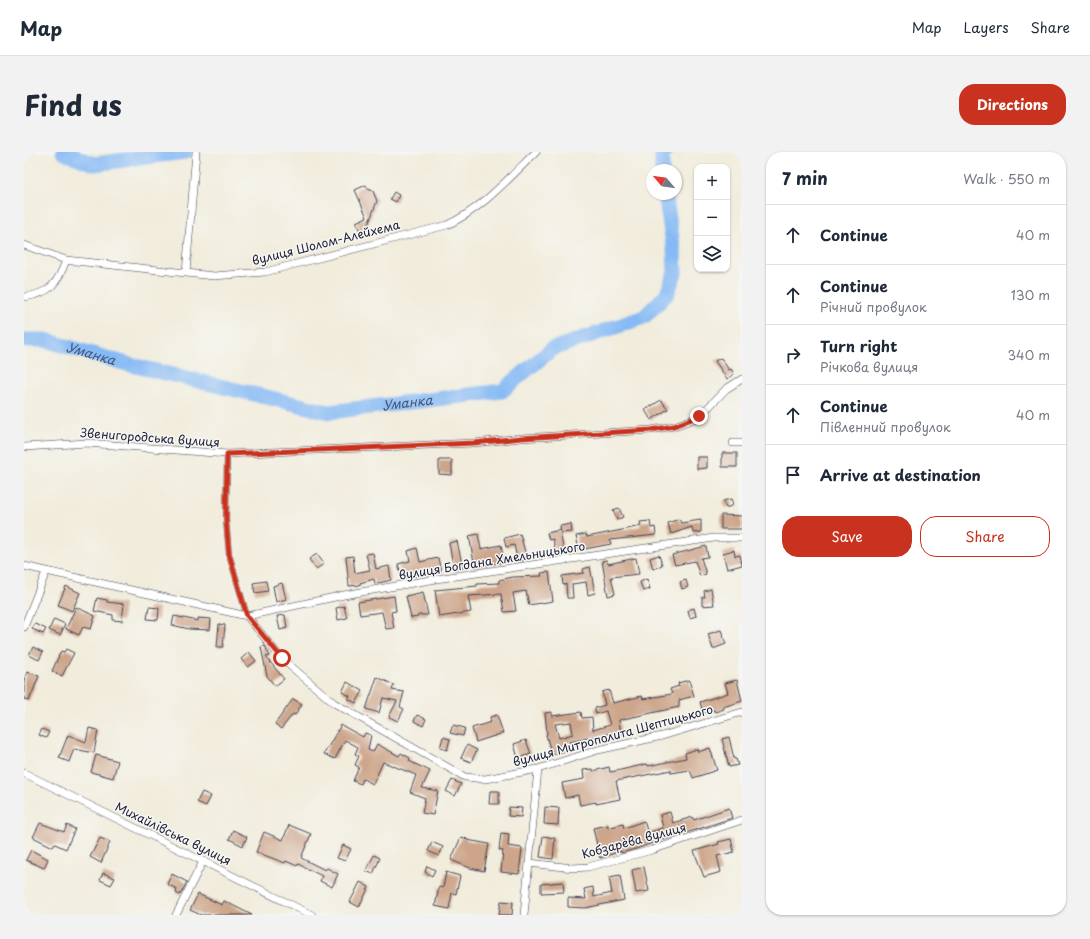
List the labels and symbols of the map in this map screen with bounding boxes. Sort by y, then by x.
north arrow [646,164,682,200]
street label: вулиця Шолом-Алейхема [250,215,402,269]
water label: Уманка [64,337,119,369]
water label: Уманка [381,389,434,414]
route end [690,407,708,425]
street label: Звенигородська вулиця [80,423,220,451]
street label: вулиця Богдана Хмельницького [397,536,587,584]
route start [273,649,291,667]
street label: вулиця Митрополита Шептицького [511,700,715,770]
street label: Михайлівська вулиця [112,797,235,869]
street label: Кобзарèва вулиця [580,817,688,863]

